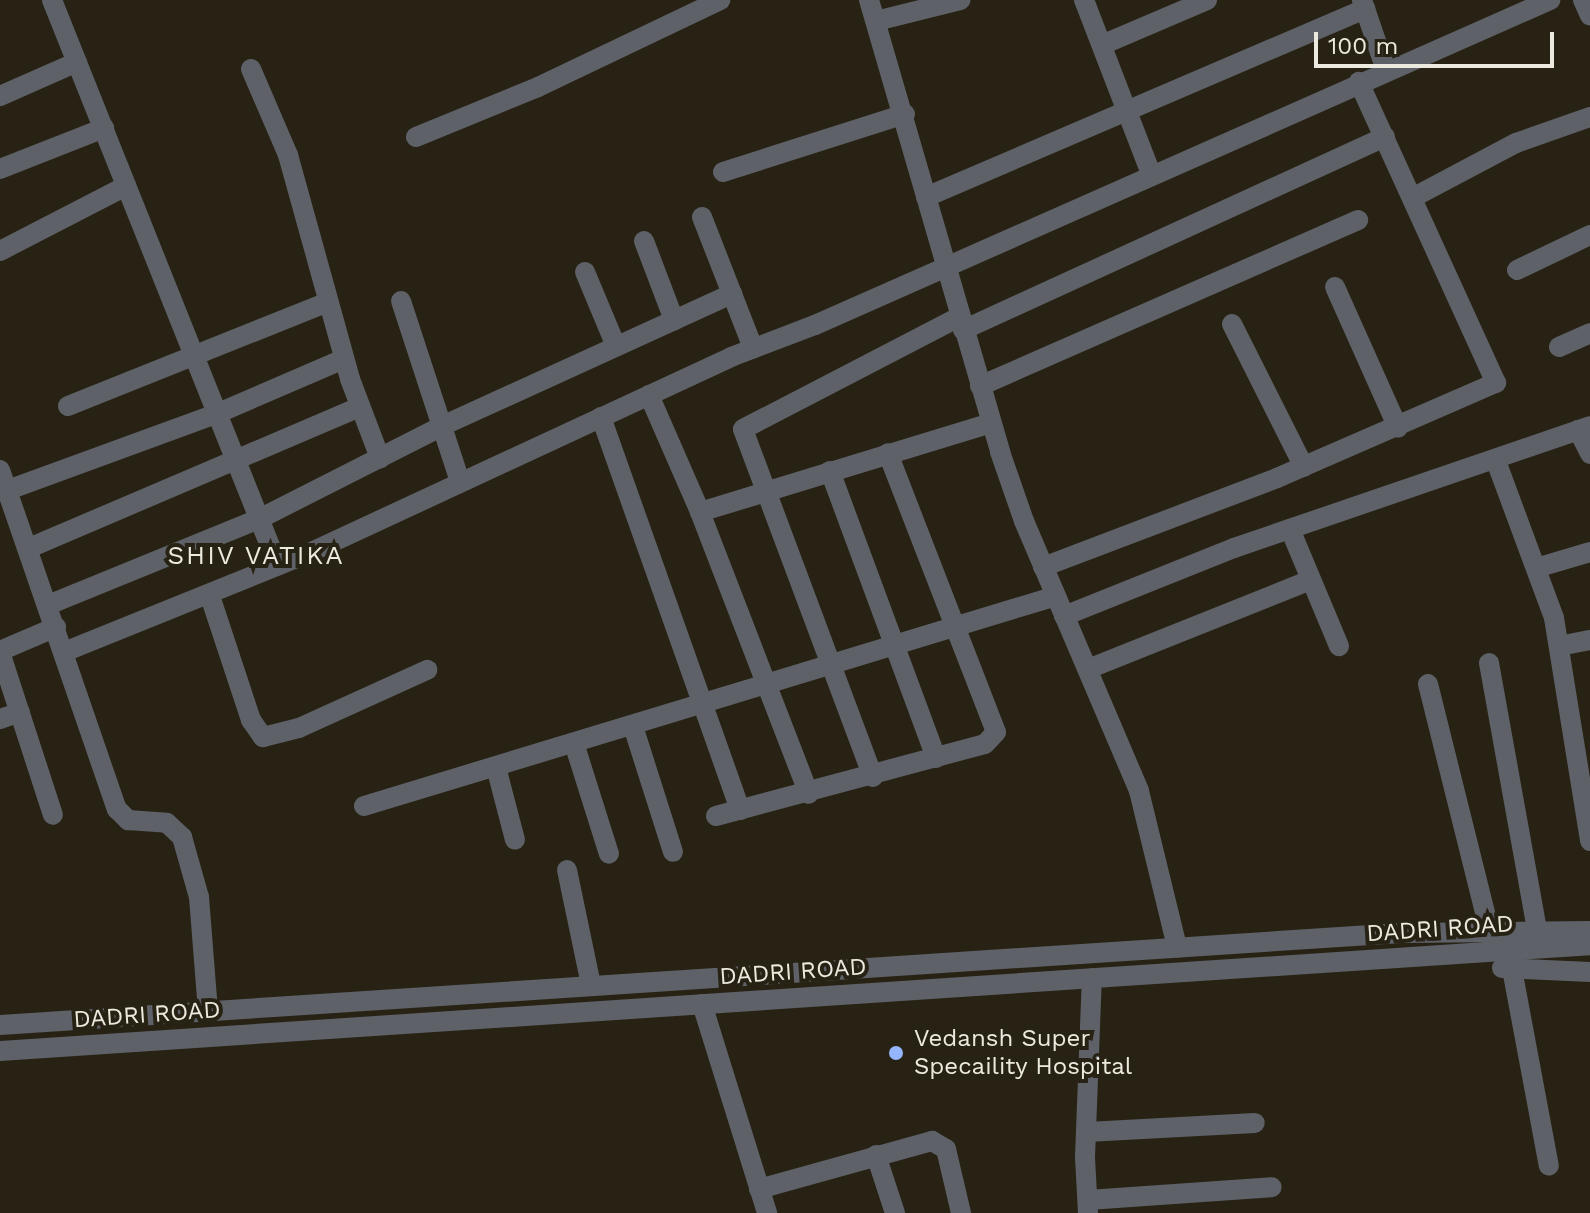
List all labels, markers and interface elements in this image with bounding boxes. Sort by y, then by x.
scale bar [1318,16,1558,66]
text: 100 m [1328,32,1398,60]
district label: SHIV VATIKA [167,540,345,572]
street label: DADRI ROAD [1365,909,1515,949]
street label: DADRI ROAD [718,952,868,992]
street label: DADRI ROAD [72,995,222,1035]
place label: Vedansh Super Specaility Hospital [914,1025,1133,1081]
marker: Vedansh Super Specaility Hospital [885,1042,907,1064]

